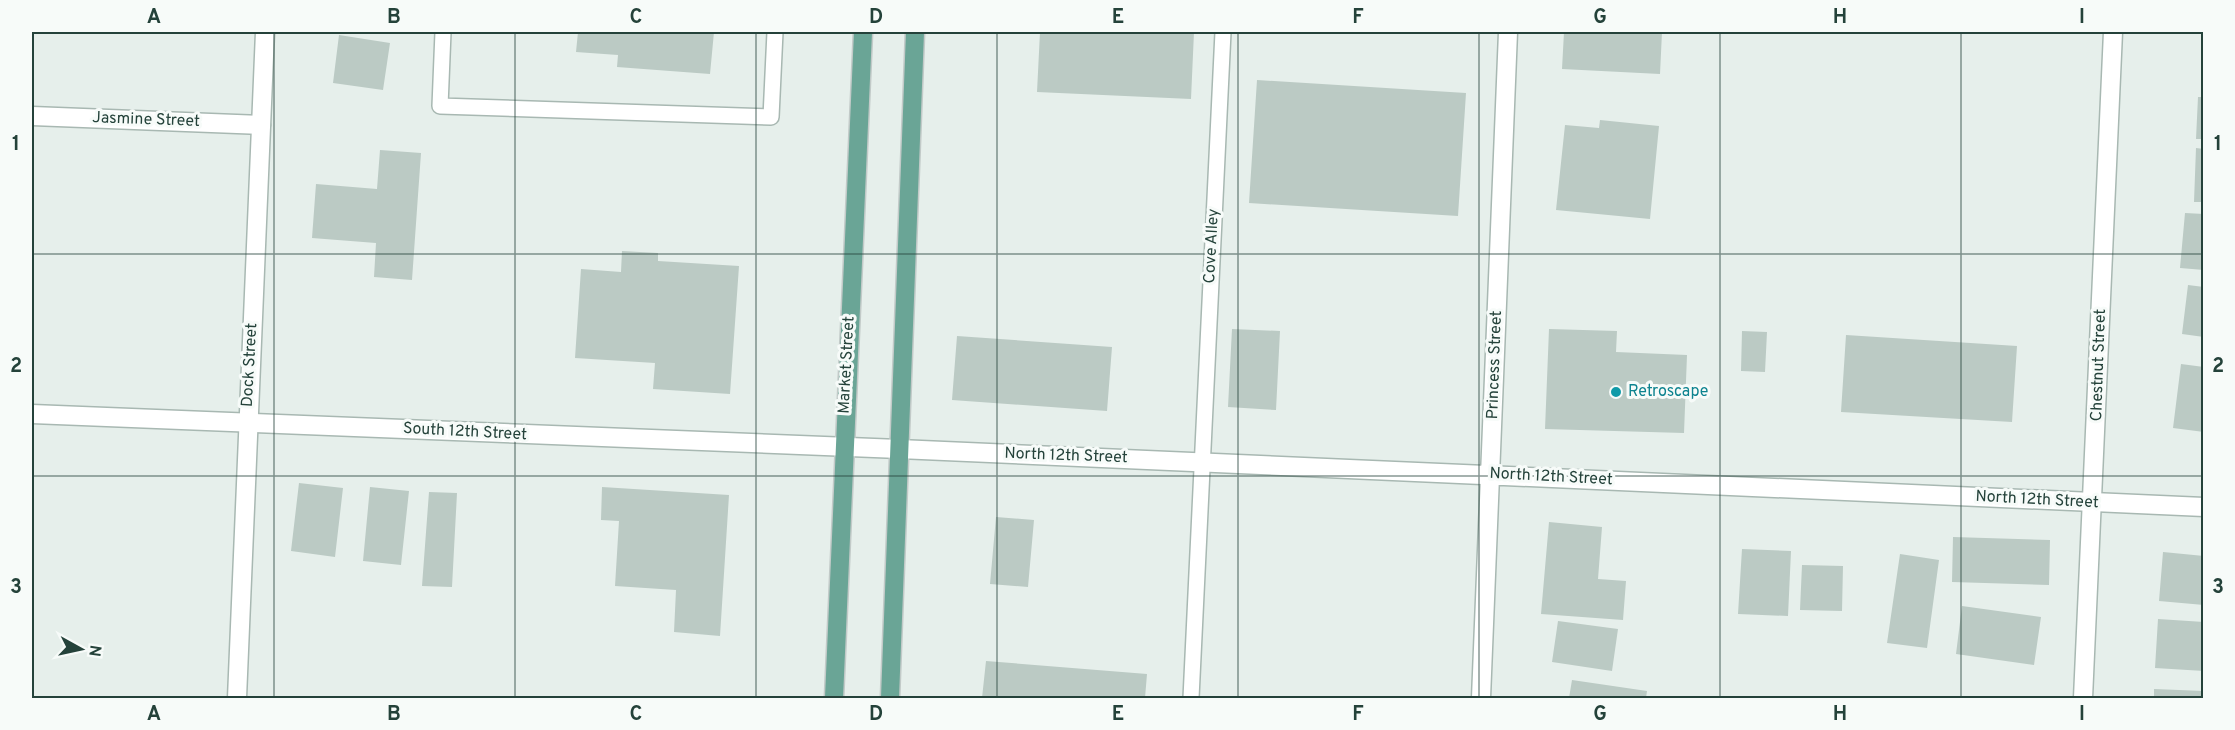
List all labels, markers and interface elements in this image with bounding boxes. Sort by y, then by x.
text: A [147,5,161,31]
text: B [387,5,401,31]
text: C [630,5,642,31]
text: D [869,5,883,31]
text: E [1112,5,1124,31]
text: F [1352,5,1364,31]
text: G [1593,5,1607,31]
text: H [1833,5,1847,31]
text: I [2079,5,2085,31]
street label: Jasmine Street [92,108,200,132]
text: 1 [12,132,20,158]
text: 1 [2214,132,2222,158]
street label: Cove Alley [1200,208,1224,284]
street label: Chestnut Street [2087,308,2111,422]
street label: Princess Street [1483,310,1507,420]
street label: Market Street [834,316,860,414]
street label: Dock Street [238,322,262,408]
text: 2 [10,354,22,380]
text: 2 [2212,354,2224,380]
place label: Retroscape [1628,382,1708,402]
marker: Retroscape [1609,385,1623,399]
street label: South 12th Street [403,419,527,445]
street label: North 12th Street [1004,444,1128,468]
street label: North 12th Street [1489,464,1613,490]
street label: North 12th Street [1975,487,2099,513]
text: 3 [10,575,22,601]
text: 3 [2212,575,2224,601]
north arrow [51,619,111,679]
text: N [83,644,105,658]
text: A [147,702,161,728]
text: B [387,702,401,728]
text: C [630,702,642,728]
text: D [869,702,883,728]
text: E [1112,702,1124,728]
text: F [1352,702,1364,728]
text: G [1593,702,1607,728]
text: H [1833,702,1847,728]
text: I [2079,702,2085,728]

